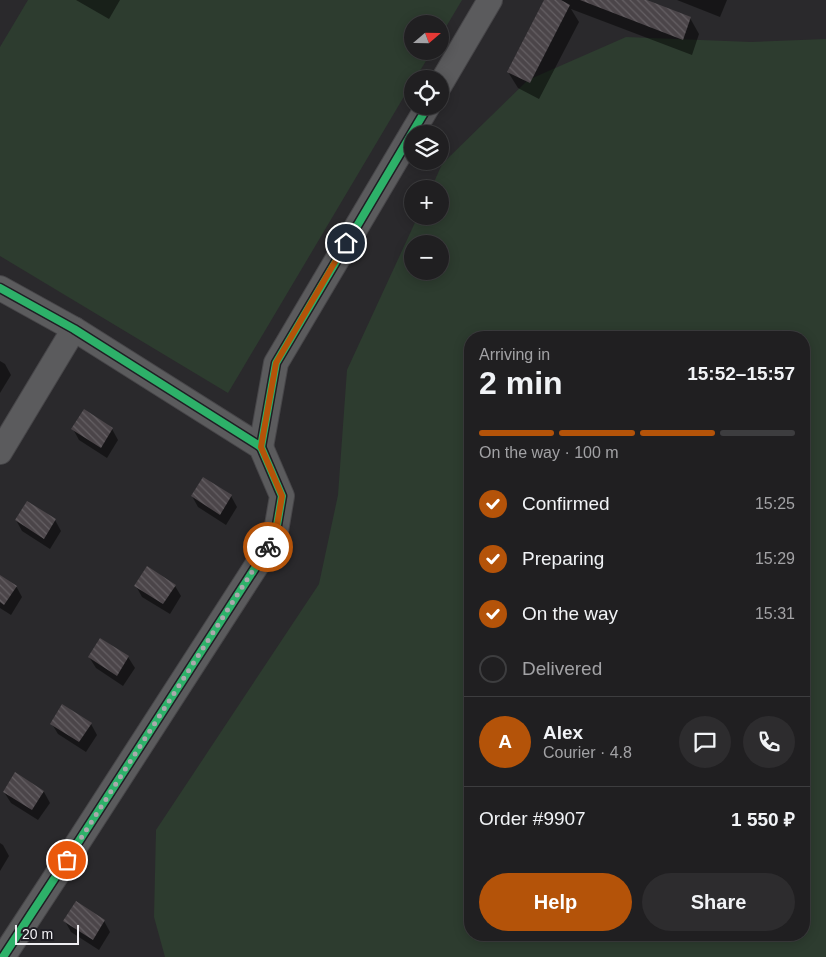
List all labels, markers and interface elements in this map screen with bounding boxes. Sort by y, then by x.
north arrow [404,15,449,60]
map controls [404,15,449,280]
button: locate [404,70,449,115]
button: layers [404,125,449,170]
button: + [404,180,449,225]
pin [325,222,367,264]
icon: home [332,229,360,257]
button: − [404,235,449,280]
text: Arriving in [479,346,550,363]
text: 15:52–15:57 [687,363,795,384]
text: 2 min [479,365,563,401]
text: On the way · 100 m [479,444,619,461]
icon: check [479,490,507,518]
text: Confirmed [522,493,610,514]
text: 15:25 [755,495,795,512]
courier [243,522,293,572]
icon: bike [254,533,282,561]
icon: check [479,545,507,573]
text: Preparing [522,548,604,569]
text: 15:29 [755,550,795,567]
icon: check [479,600,507,628]
text: On the way [522,603,618,624]
text: 15:31 [755,605,795,622]
text: Delivered [522,658,602,679]
button: chat [679,716,731,768]
button: phone [743,716,795,768]
text: Alex [543,722,583,743]
text: A [498,731,512,752]
text: Courier · 4.8 [543,744,632,761]
text: Order #9907 [479,808,586,829]
text: 1 550 ₽ [731,809,795,830]
pin [46,839,88,881]
icon: bag [53,846,81,874]
button: Help [479,873,632,931]
button: Share [642,873,795,931]
scale bar [15,922,79,945]
text: 20 m [22,926,53,942]

